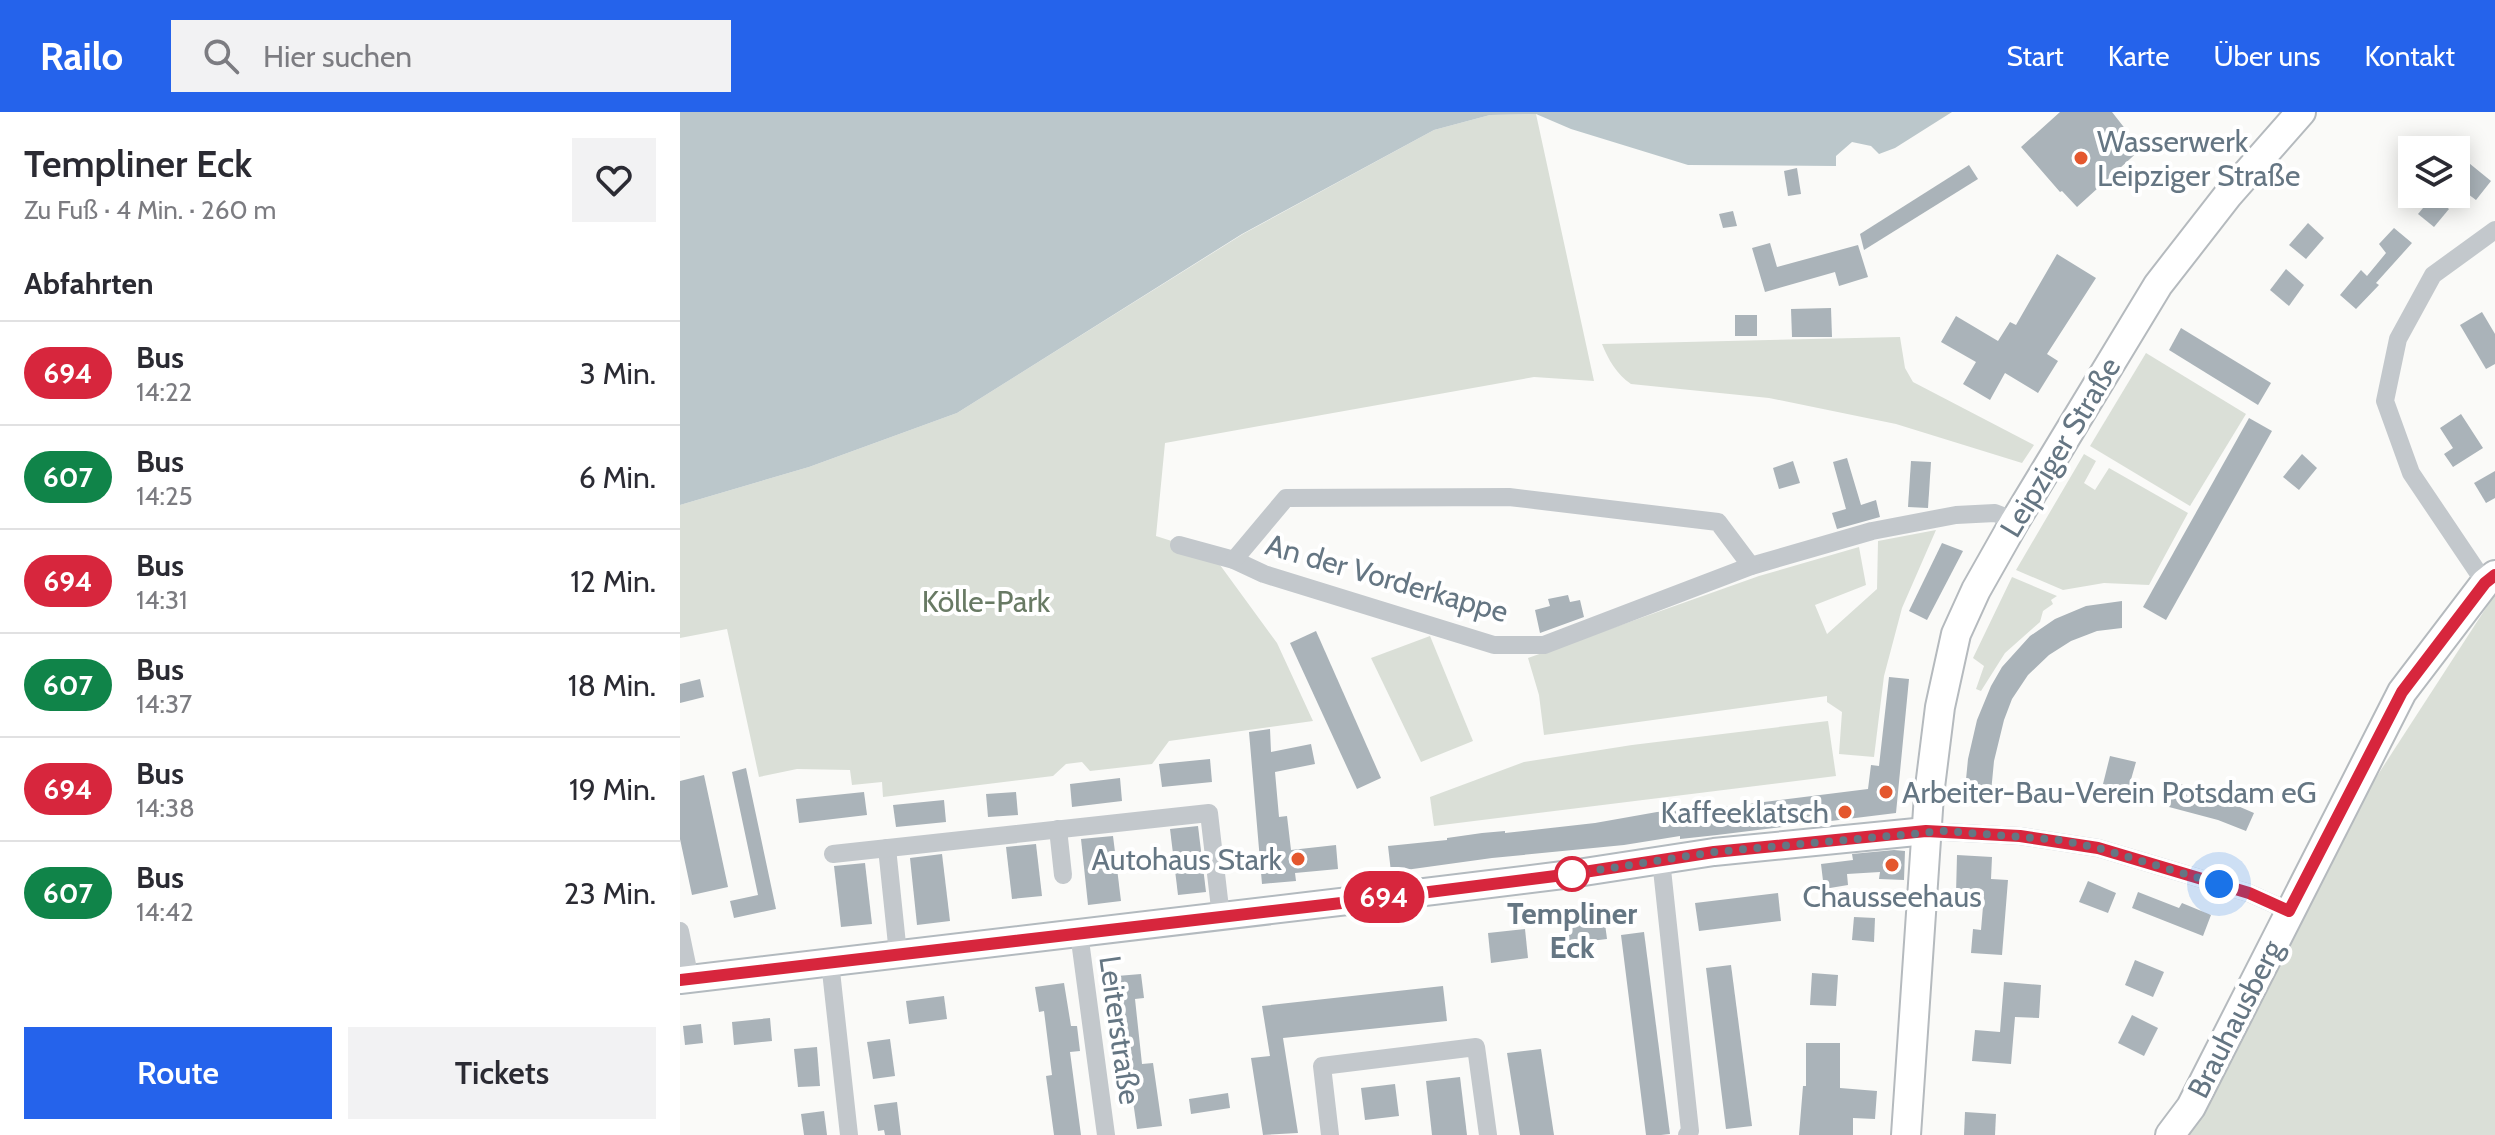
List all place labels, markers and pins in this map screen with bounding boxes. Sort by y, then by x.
place label: Wasserwerk Leipziger Straße [2097,123,2300,194]
marker: Wasserwerk Leipziger Straße [2072,149,2090,167]
place label: Arbeiter-Bau-Verein Potsdam eG [1902,774,2317,811]
marker: Arbeiter-Bau-Verein Potsdam eG [1877,783,1895,801]
place label: Kaffeeklatsch [1660,794,1829,831]
marker: Kaffeeklatsch [1836,803,1854,821]
place label: Autohaus Stark [1092,841,1283,878]
marker: Autohaus Stark [1289,850,1307,868]
marker: Chausseehaus [1883,856,1901,874]
marker: Templiner Eck [1555,857,1589,891]
place label: Chausseehaus [1802,878,1982,915]
place label: Templiner Eck [1507,895,1637,966]

